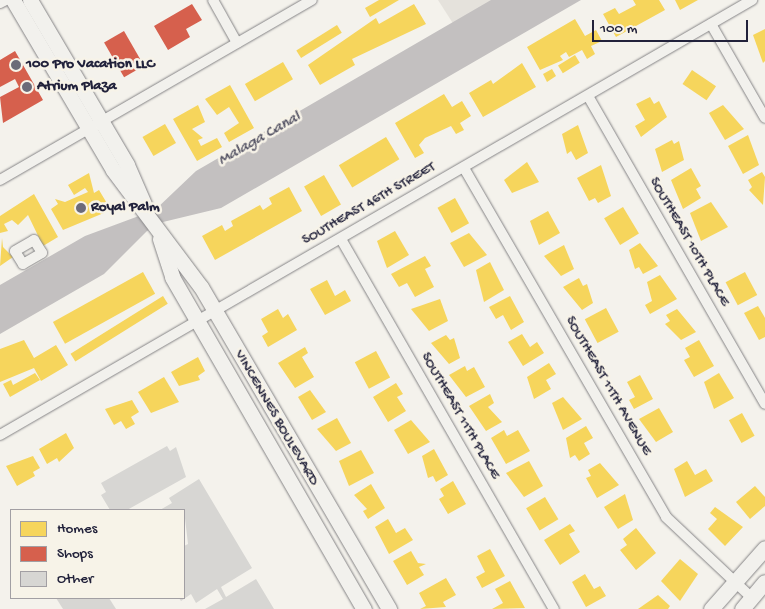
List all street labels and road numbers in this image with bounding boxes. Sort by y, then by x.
street label: SOUTHEAST 46TH STREET [299,158,439,250]
street label: SOUTHEAST 10TH PLACE [645,174,733,310]
street label: SOUTHEAST 11TH AVENUE [561,313,655,459]
street label: VINCENNES BOULEVARD [230,347,322,489]
street label: SOUTHEAST 11TH PLACE [416,349,504,483]

